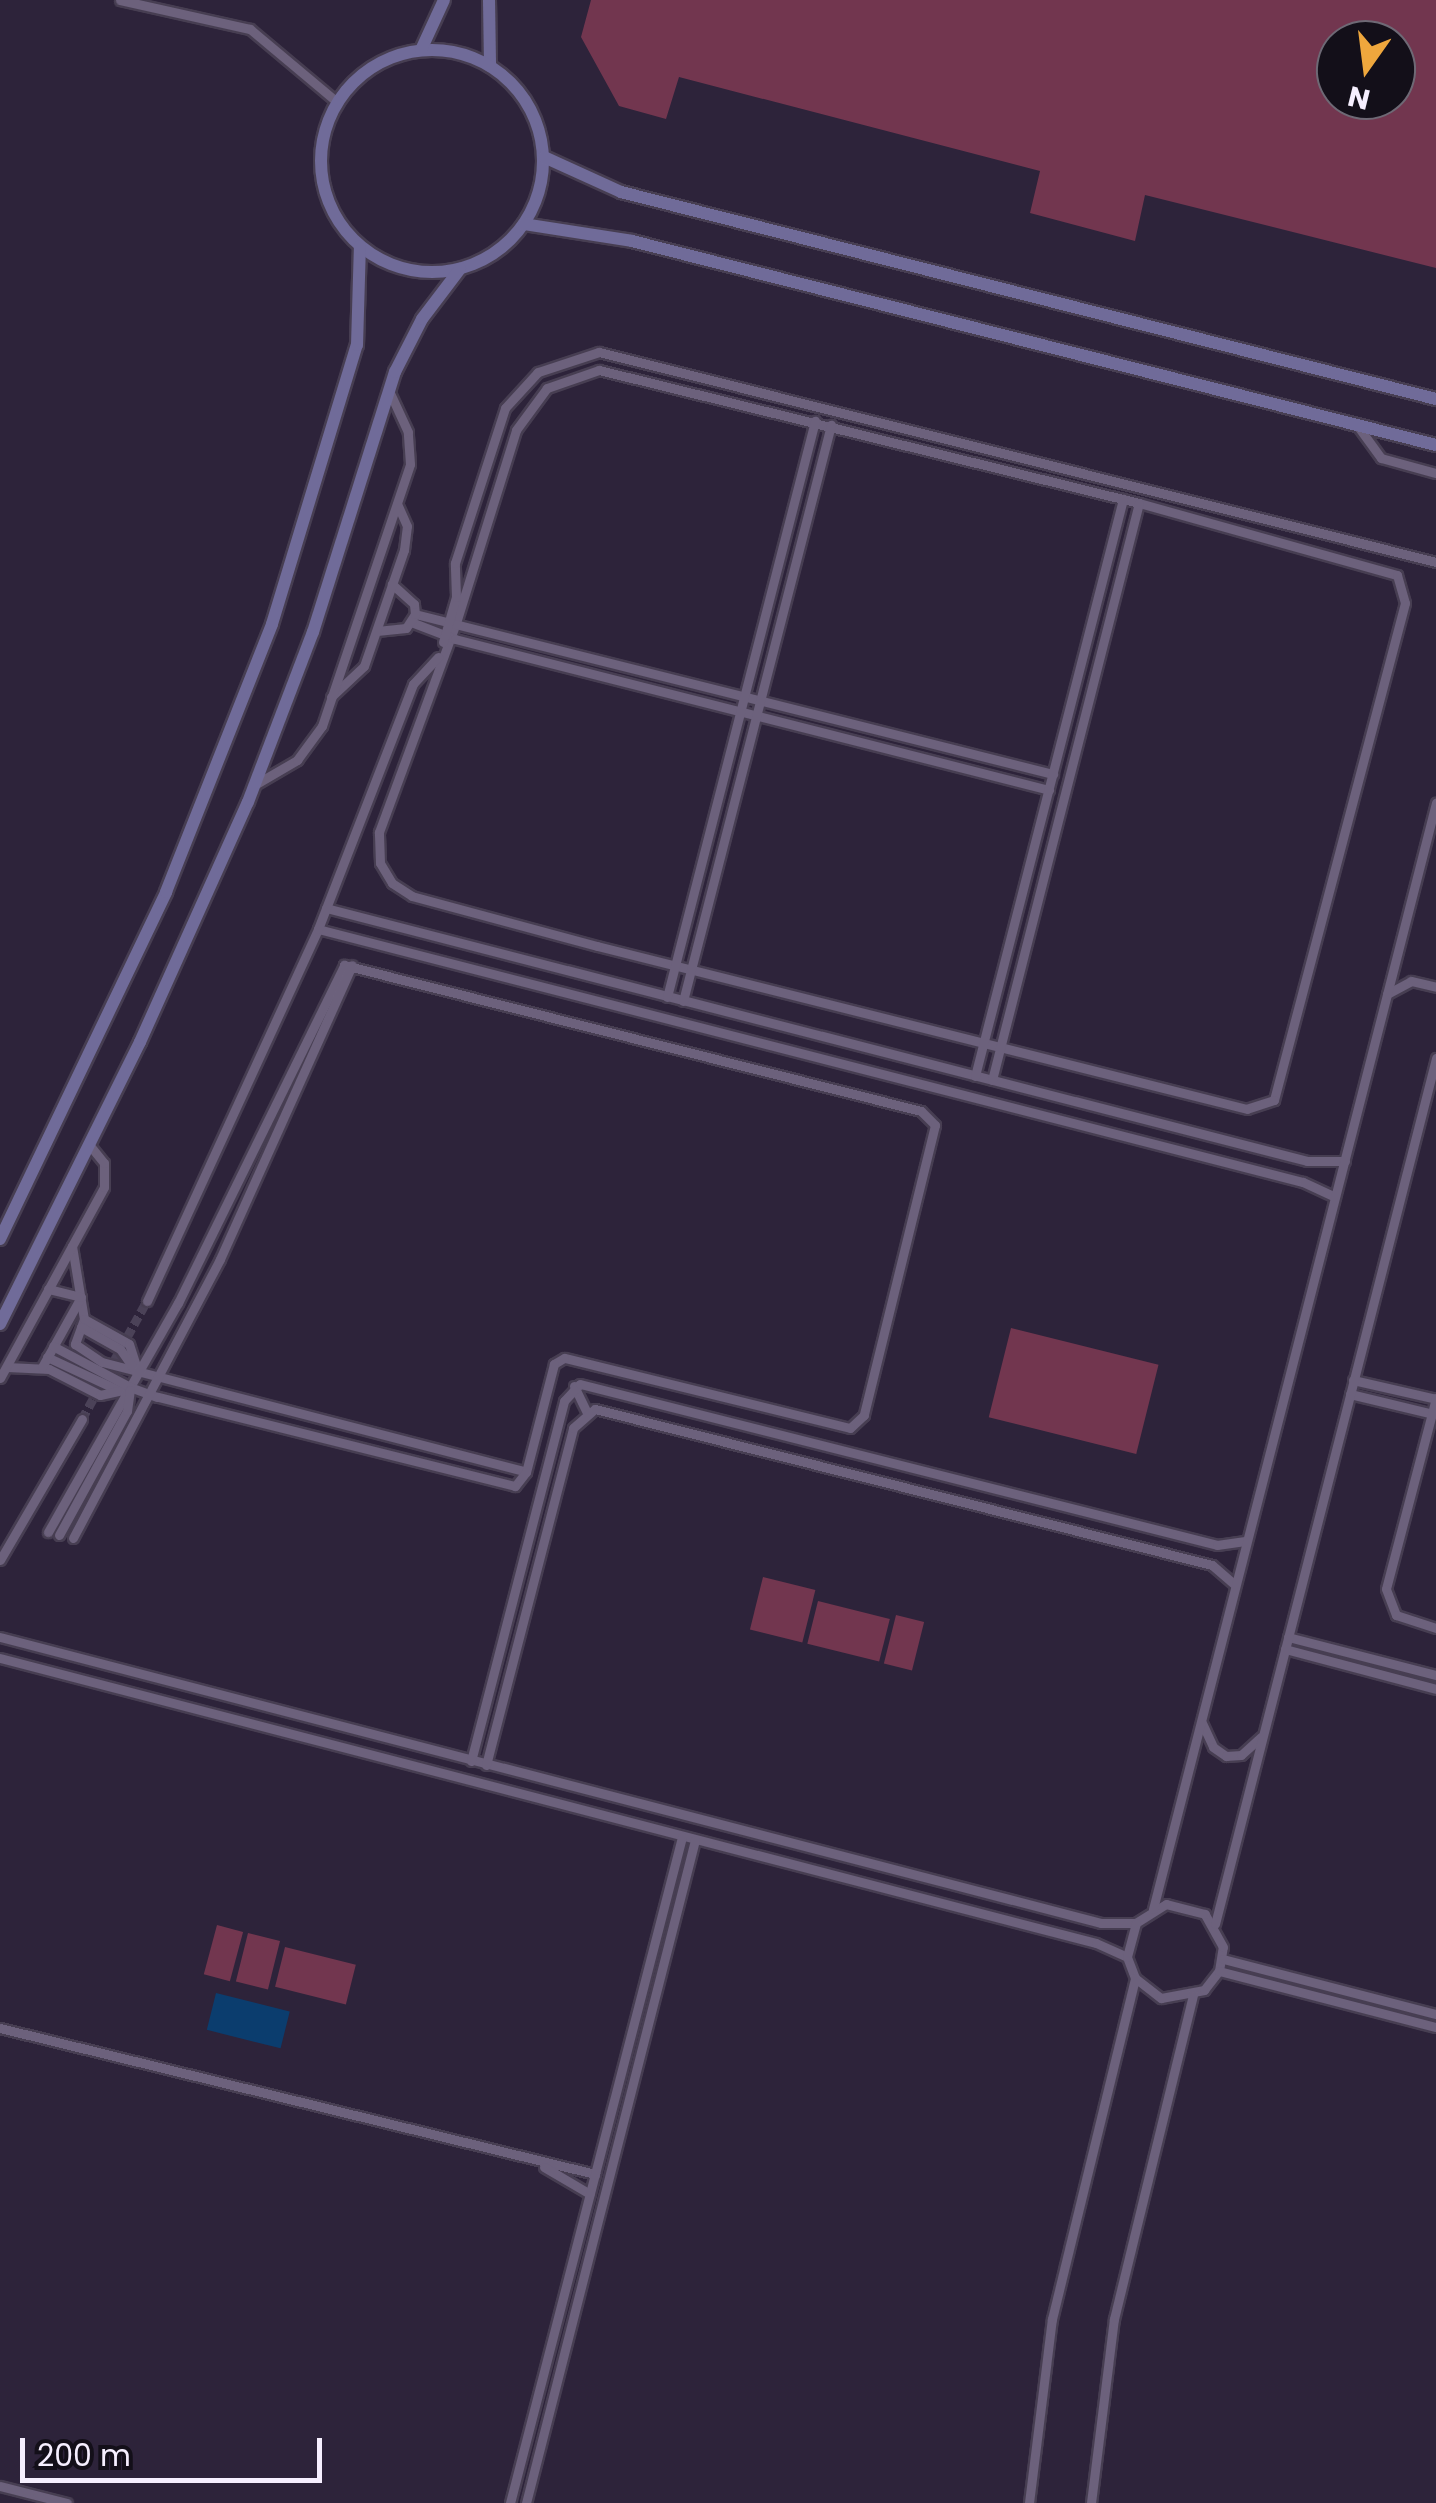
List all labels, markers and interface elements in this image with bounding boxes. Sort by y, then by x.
north arrow [1316,20,1416,120]
text: N [1344,76,1374,119]
scale bar [25,2418,328,2480]
text: 200 m [37,2434,131,2477]

